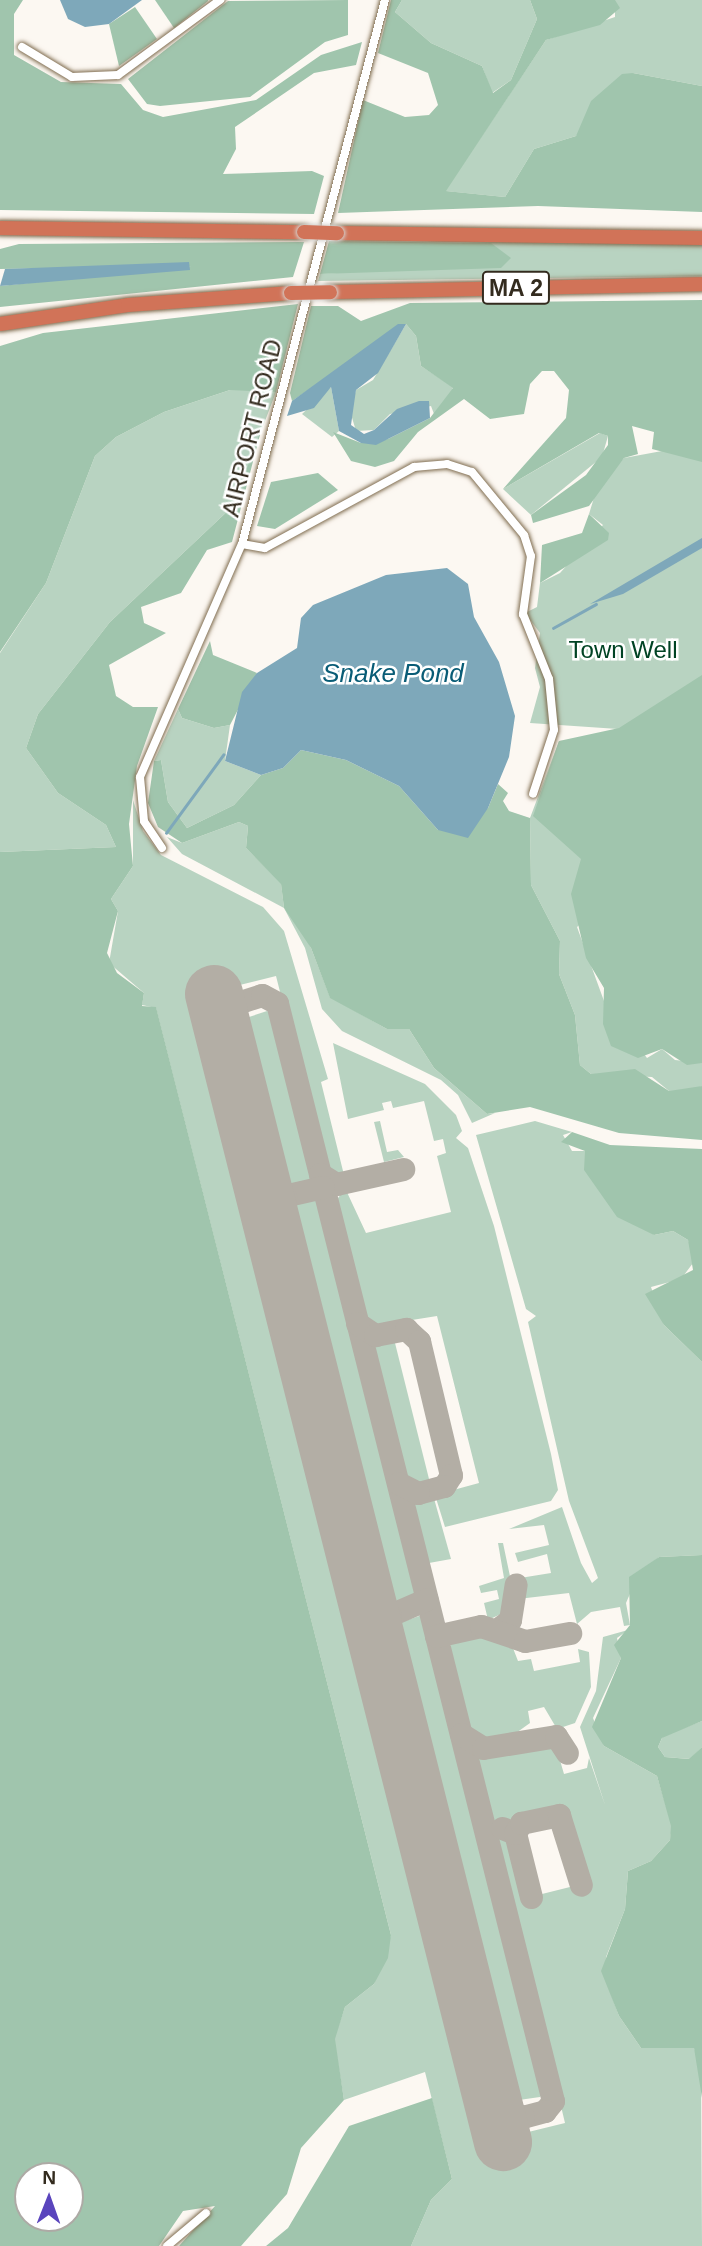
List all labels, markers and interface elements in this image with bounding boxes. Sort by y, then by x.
road number: MA 2 [481,268,551,308]
street label: AIRPORT ROAD [216,336,288,520]
park label: Town Well [569,636,677,664]
water label: Snake Pond [322,658,464,690]
north arrow [14,2162,84,2232]
text: N [42,2167,56,2188]

